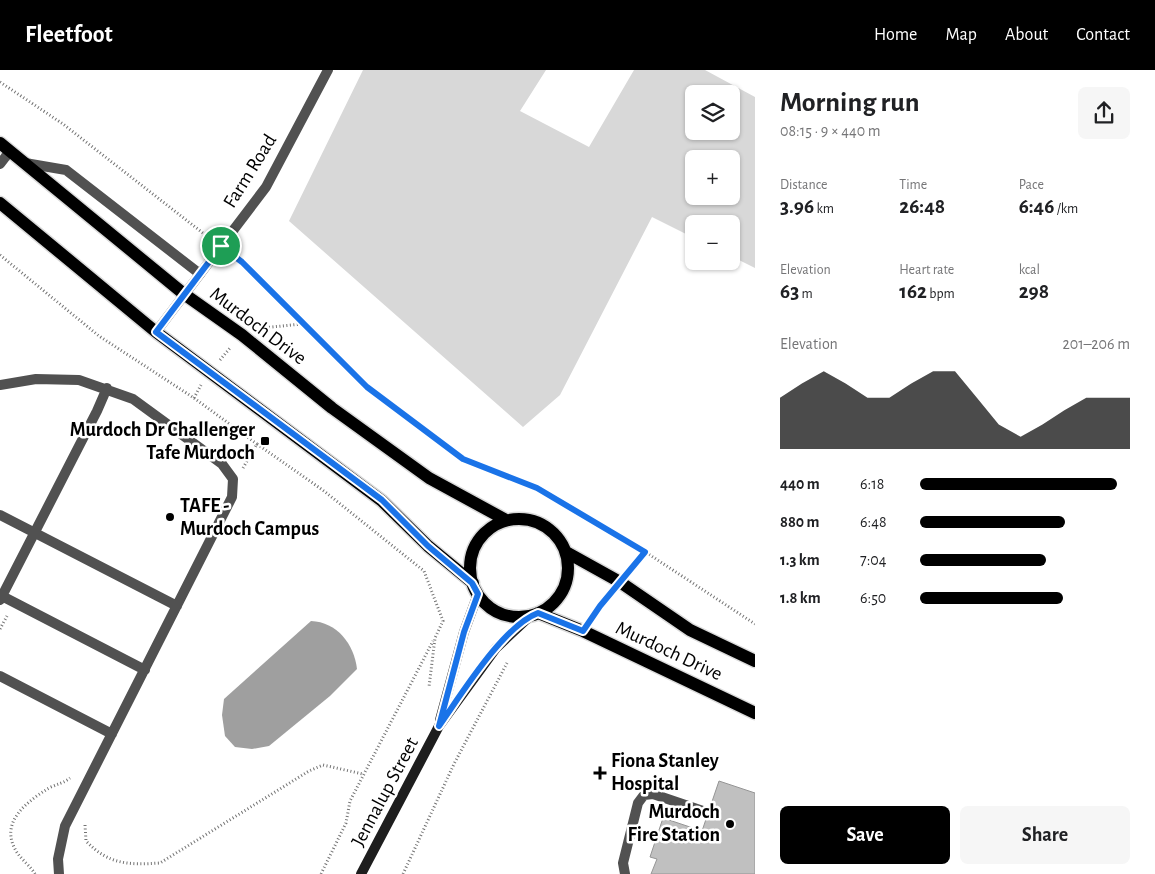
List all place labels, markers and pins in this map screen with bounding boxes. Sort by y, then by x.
pin [200,225,242,267]
place label: Murdoch Dr Challenger Tafe Murdoch [70,420,255,463]
marker: Murdoch Dr Challenger Tafe Murdoch [259,435,271,447]
place label: TAFE - Murdoch Campus [180,496,319,539]
marker: TAFE - Murdoch Campus [164,511,176,523]
place label: Fiona Stanley Hospital [611,751,719,794]
marker: Fiona Stanley Hospital [593,766,607,780]
place label: Murdoch Fire Station [628,802,720,845]
marker: Murdoch Fire Station [724,818,736,830]

